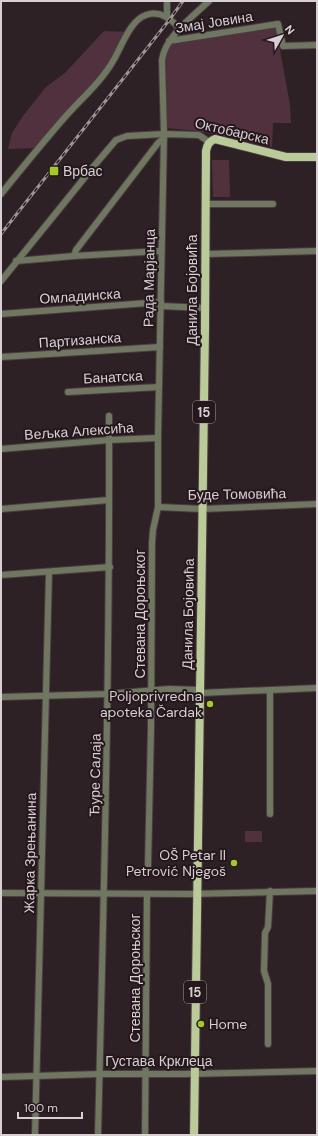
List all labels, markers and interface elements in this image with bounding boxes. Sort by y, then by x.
street label: Змај Јовина [174,7,254,37]
north arrow [262,16,302,56]
text: N [282,22,298,37]
street label: Октобарска [193,114,271,148]
place label: Врбас [63,162,103,180]
marker: Врбас [48,165,60,177]
street label: Рада Марјанца [139,229,159,327]
street label: Данила Бојовића [183,234,201,346]
street label: Омладинска [39,284,121,308]
street label: Партизанска [38,328,122,352]
street label: Банатска [83,366,143,388]
road number: 15 [193,401,215,423]
street label: Вељка Алексића [24,418,135,444]
street label: Буде Томовића [188,484,287,504]
street label: Стевана Дороњског [131,549,149,679]
street label: Данила Бојовића [178,558,198,670]
place label: Poljoprivredna apoteka Čardak [100,687,202,721]
marker: Poljoprivredna apoteka Čardak [205,699,215,709]
street label: Ђуре Салаја [85,733,105,817]
street label: Жарка Зрењанина [20,792,40,914]
place label: OŠ Petar II Petrović Njegoš [126,846,226,880]
marker: OŠ Petar II Petrović Njegoš [229,858,239,868]
street label: Стевана Дороњског [126,913,144,1043]
road number: 15 [184,981,206,1003]
place label: Home [209,1015,247,1033]
marker: Home [196,1019,206,1029]
street label: Густава Крклеца [105,1052,213,1070]
scale bar [18,1094,82,1120]
text: 100 m [24,1100,58,1116]

